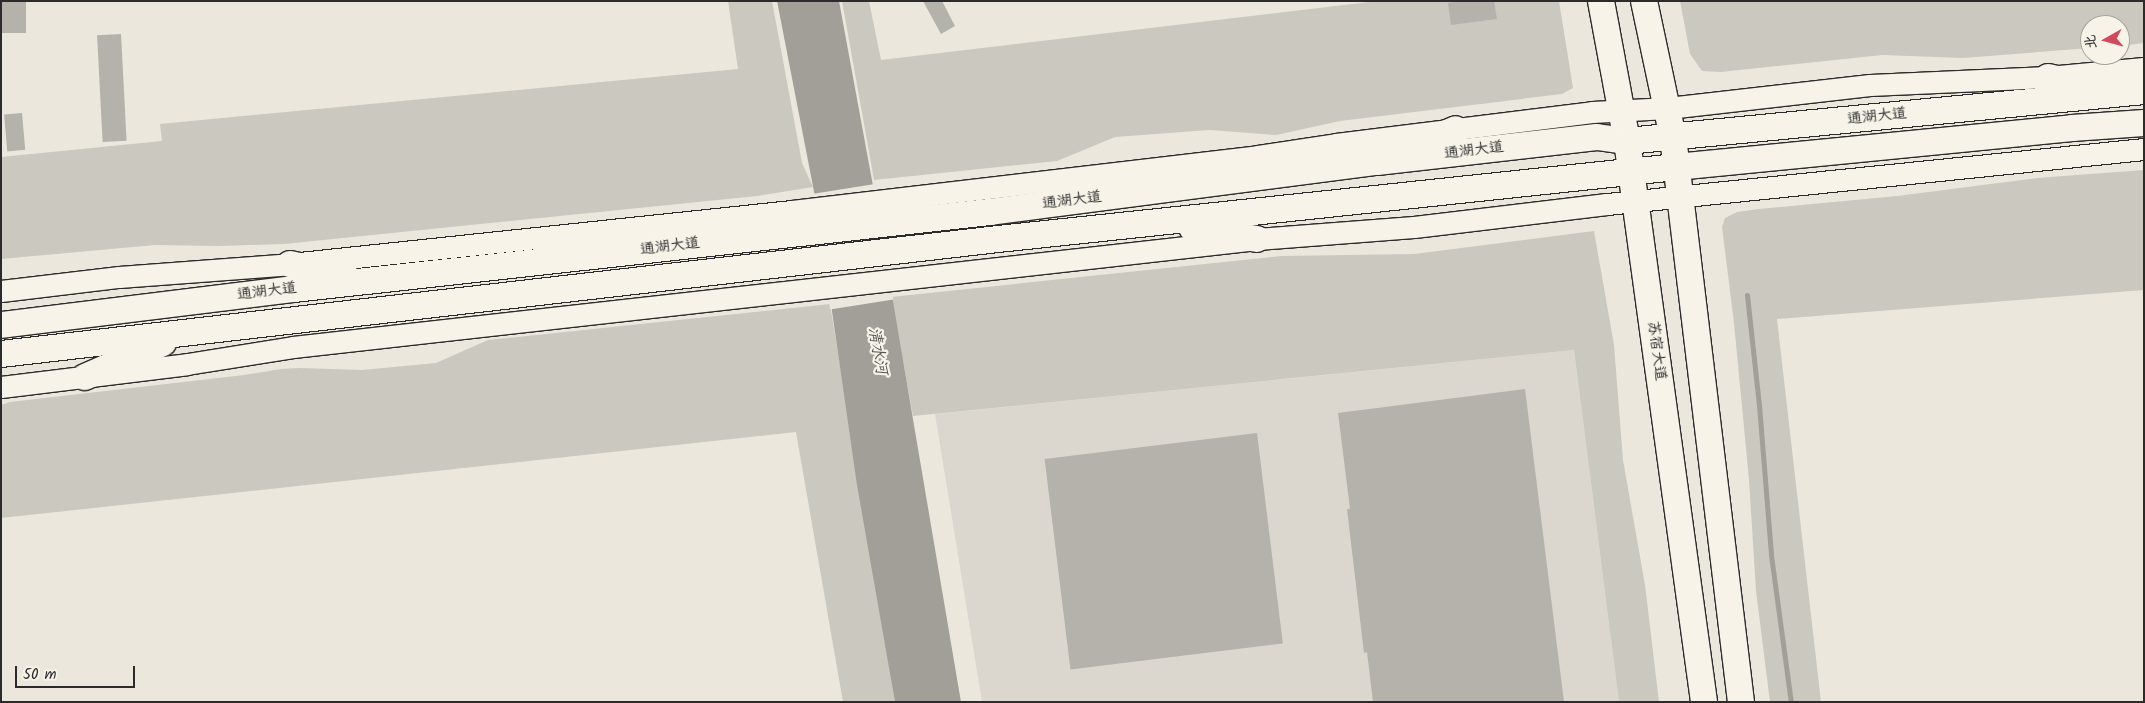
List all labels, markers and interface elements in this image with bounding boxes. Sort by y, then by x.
north arrow [2080,15,2130,65]
text: 北 [2079,33,2103,50]
street label: 通湖大道 [1846,105,1908,129]
street label: 通湖大道 [1443,138,1505,164]
street label: 通湖大道 [1041,188,1103,214]
street label: 通湖大道 [639,234,701,260]
street label: 通湖大道 [236,279,298,305]
street label: 苏宿大道 [1643,320,1669,382]
water label: 清水河 [863,326,891,376]
scale bar [18,656,138,688]
text: 50 m [23,663,57,687]

